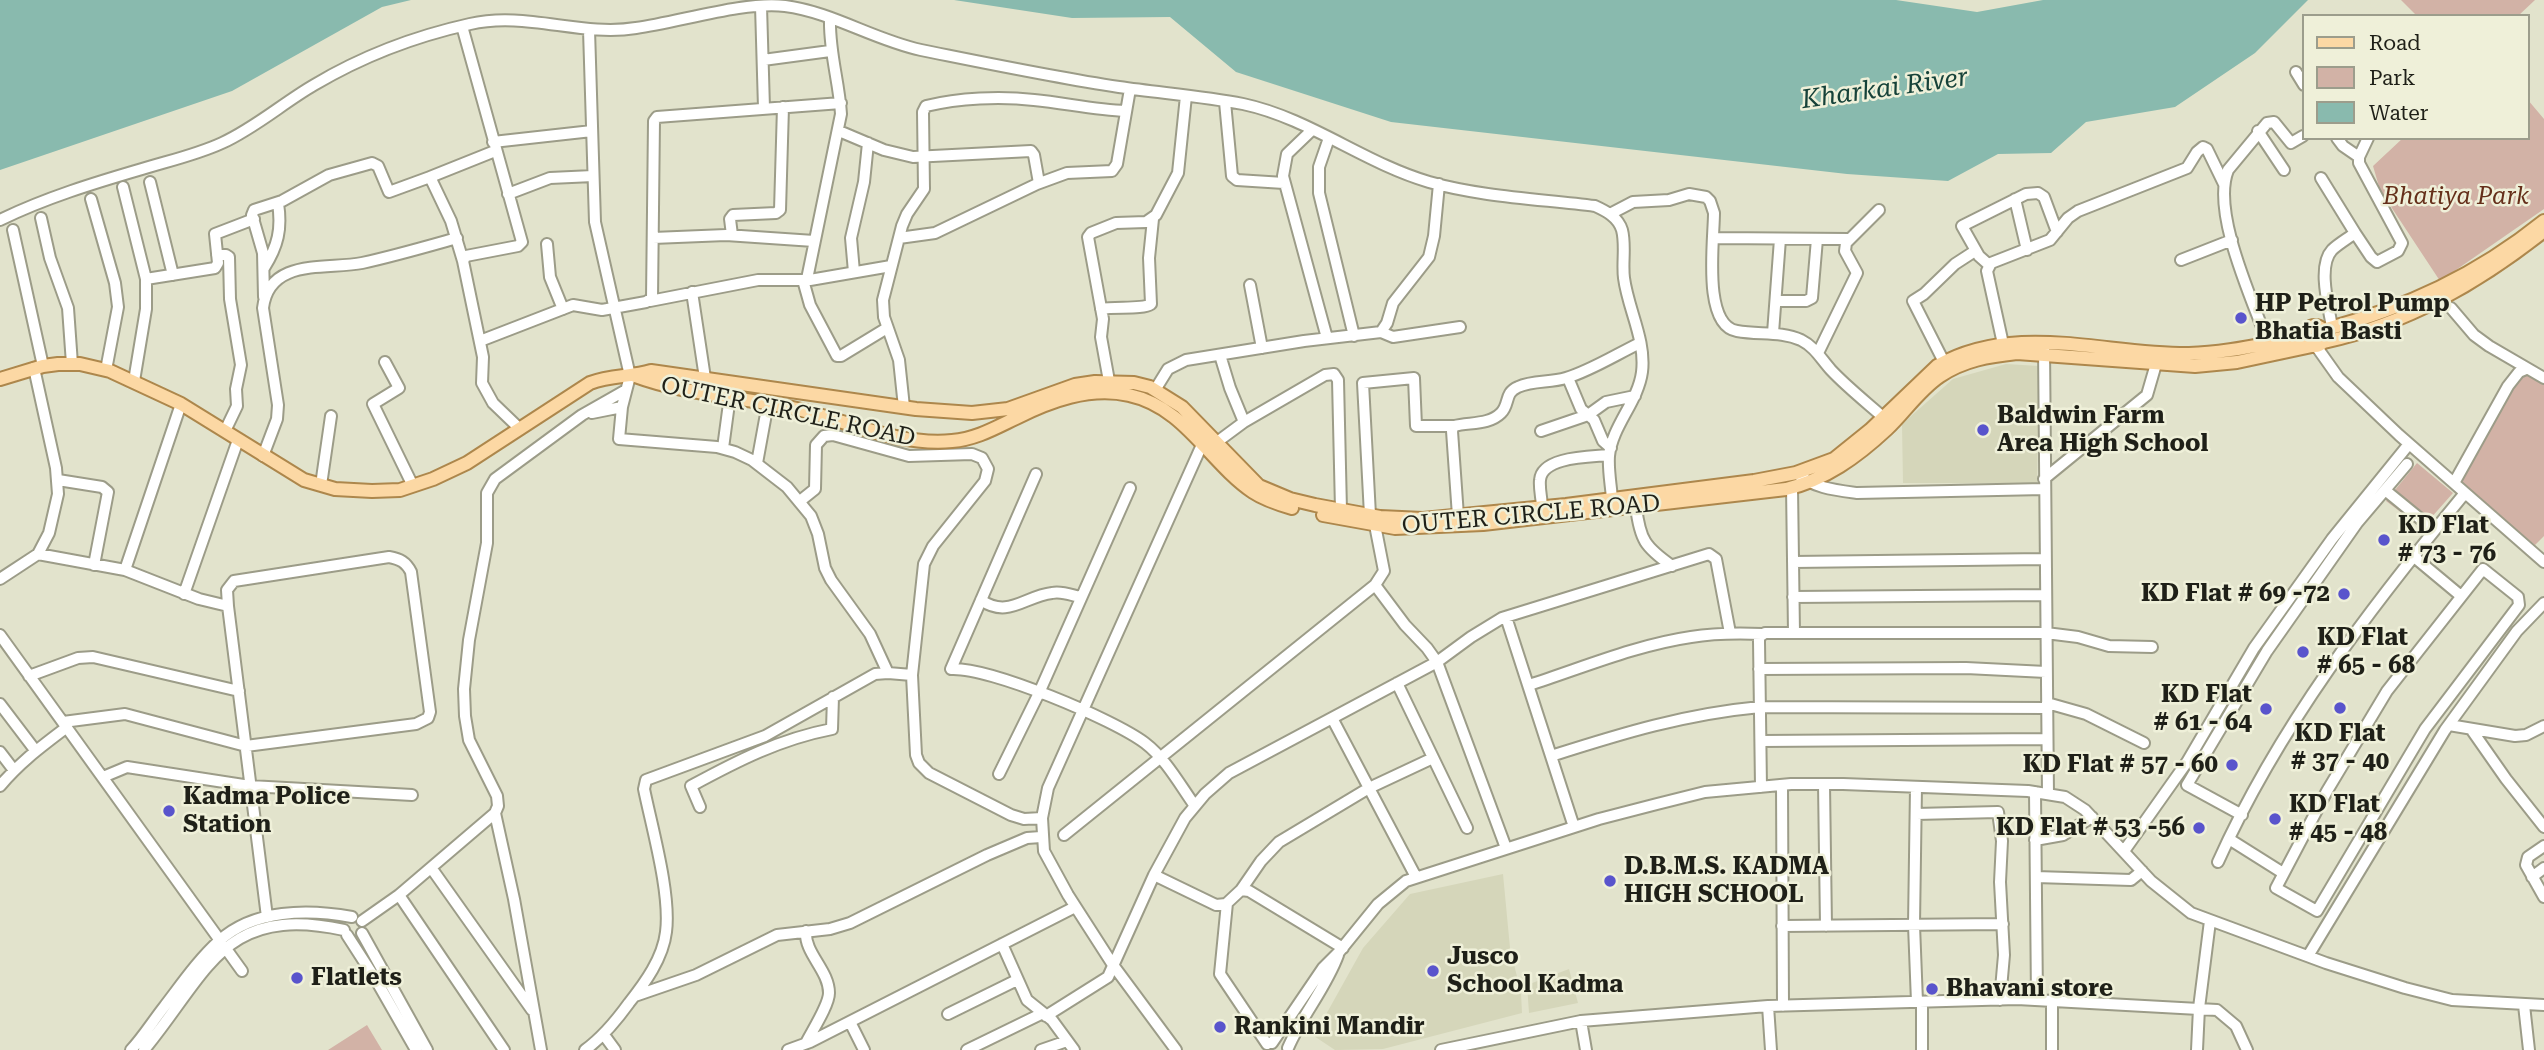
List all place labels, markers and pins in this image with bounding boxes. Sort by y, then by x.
place label: HP Petrol Pump Bhatia Basti [2255,290,2450,346]
marker: HP Petrol Pump Bhatia Basti [2233,310,2249,326]
place label: Baldwin Farm Area High School [1997,402,2208,458]
marker: Baldwin Farm Area High School [1975,422,1991,438]
place label: KD Flat # 73 - 76 [2398,512,2496,568]
marker: KD Flat # 73 - 76 [2376,532,2392,548]
place label: KD Flat # 69 -72 [2141,580,2330,608]
marker: KD Flat # 69 -72 [2336,586,2352,602]
place label: KD Flat # 65 - 68 [2317,624,2415,680]
marker: KD Flat # 65 - 68 [2295,644,2311,660]
place label: KD Flat # 61 - 64 [2154,681,2252,737]
marker: KD Flat # 37 - 40 [2332,700,2348,716]
marker: KD Flat # 61 - 64 [2258,701,2274,717]
place label: KD Flat # 37 - 40 [2291,720,2389,776]
place label: KD Flat # 57 - 60 [2023,751,2218,779]
marker: KD Flat # 57 - 60 [2224,757,2240,773]
place label: Kadma Police Station [183,783,350,839]
place label: KD Flat # 45 - 48 [2289,791,2387,847]
marker: Kadma Police Station [161,803,177,819]
marker: KD Flat # 45 - 48 [2267,811,2283,827]
place label: KD Flat # 53 -56 [1996,814,2185,842]
marker: KD Flat # 53 -56 [2191,820,2207,836]
place label: D.B.M.S. KADMA HIGH SCHOOL [1624,853,1829,909]
marker: D.B.M.S. KADMA HIGH SCHOOL [1602,873,1618,889]
place label: Jusco School Kadma [1447,943,1623,999]
marker: Jusco School Kadma [1425,963,1441,979]
place label: Flatlets [311,964,402,992]
marker: Flatlets [289,970,305,986]
place label: Bhavani store [1946,975,2113,1003]
marker: Bhavani store [1924,981,1940,997]
place label: Rankini Mandir [1234,1013,1425,1041]
marker: Rankini Mandir [1212,1019,1228,1035]

